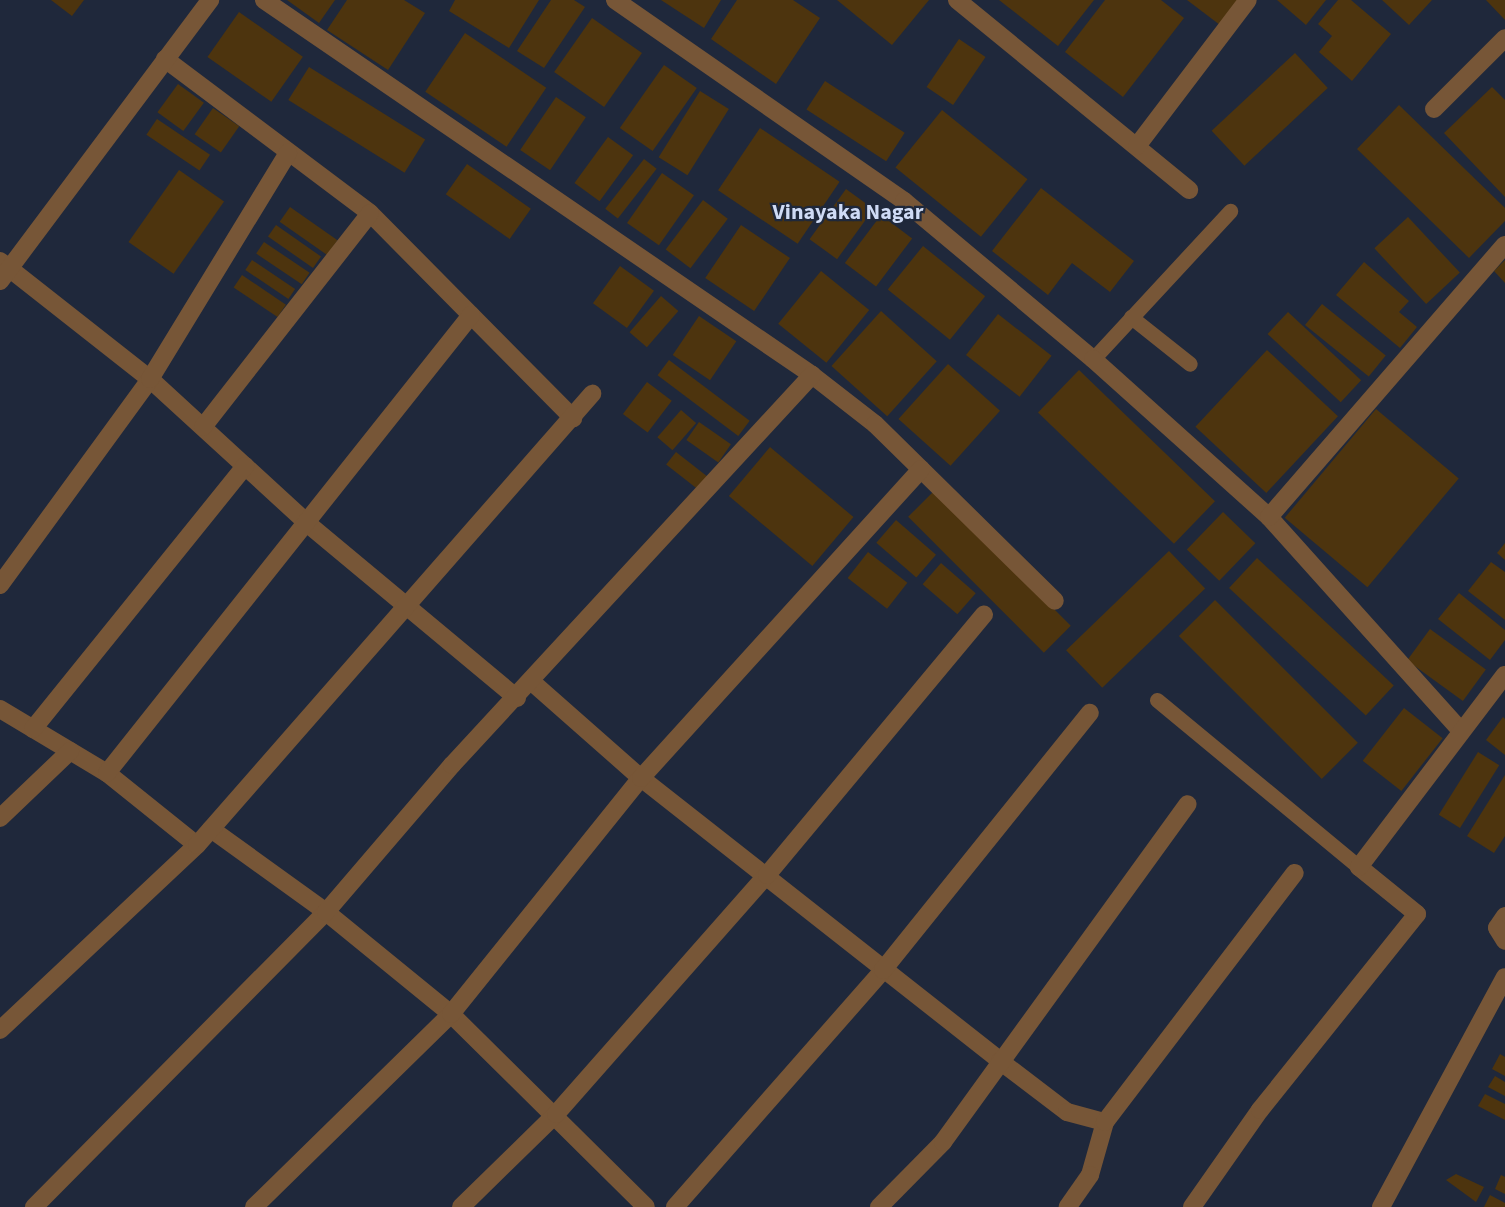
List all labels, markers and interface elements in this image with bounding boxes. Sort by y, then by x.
district label: Vinayaka Nagar [773,200,923,226]

